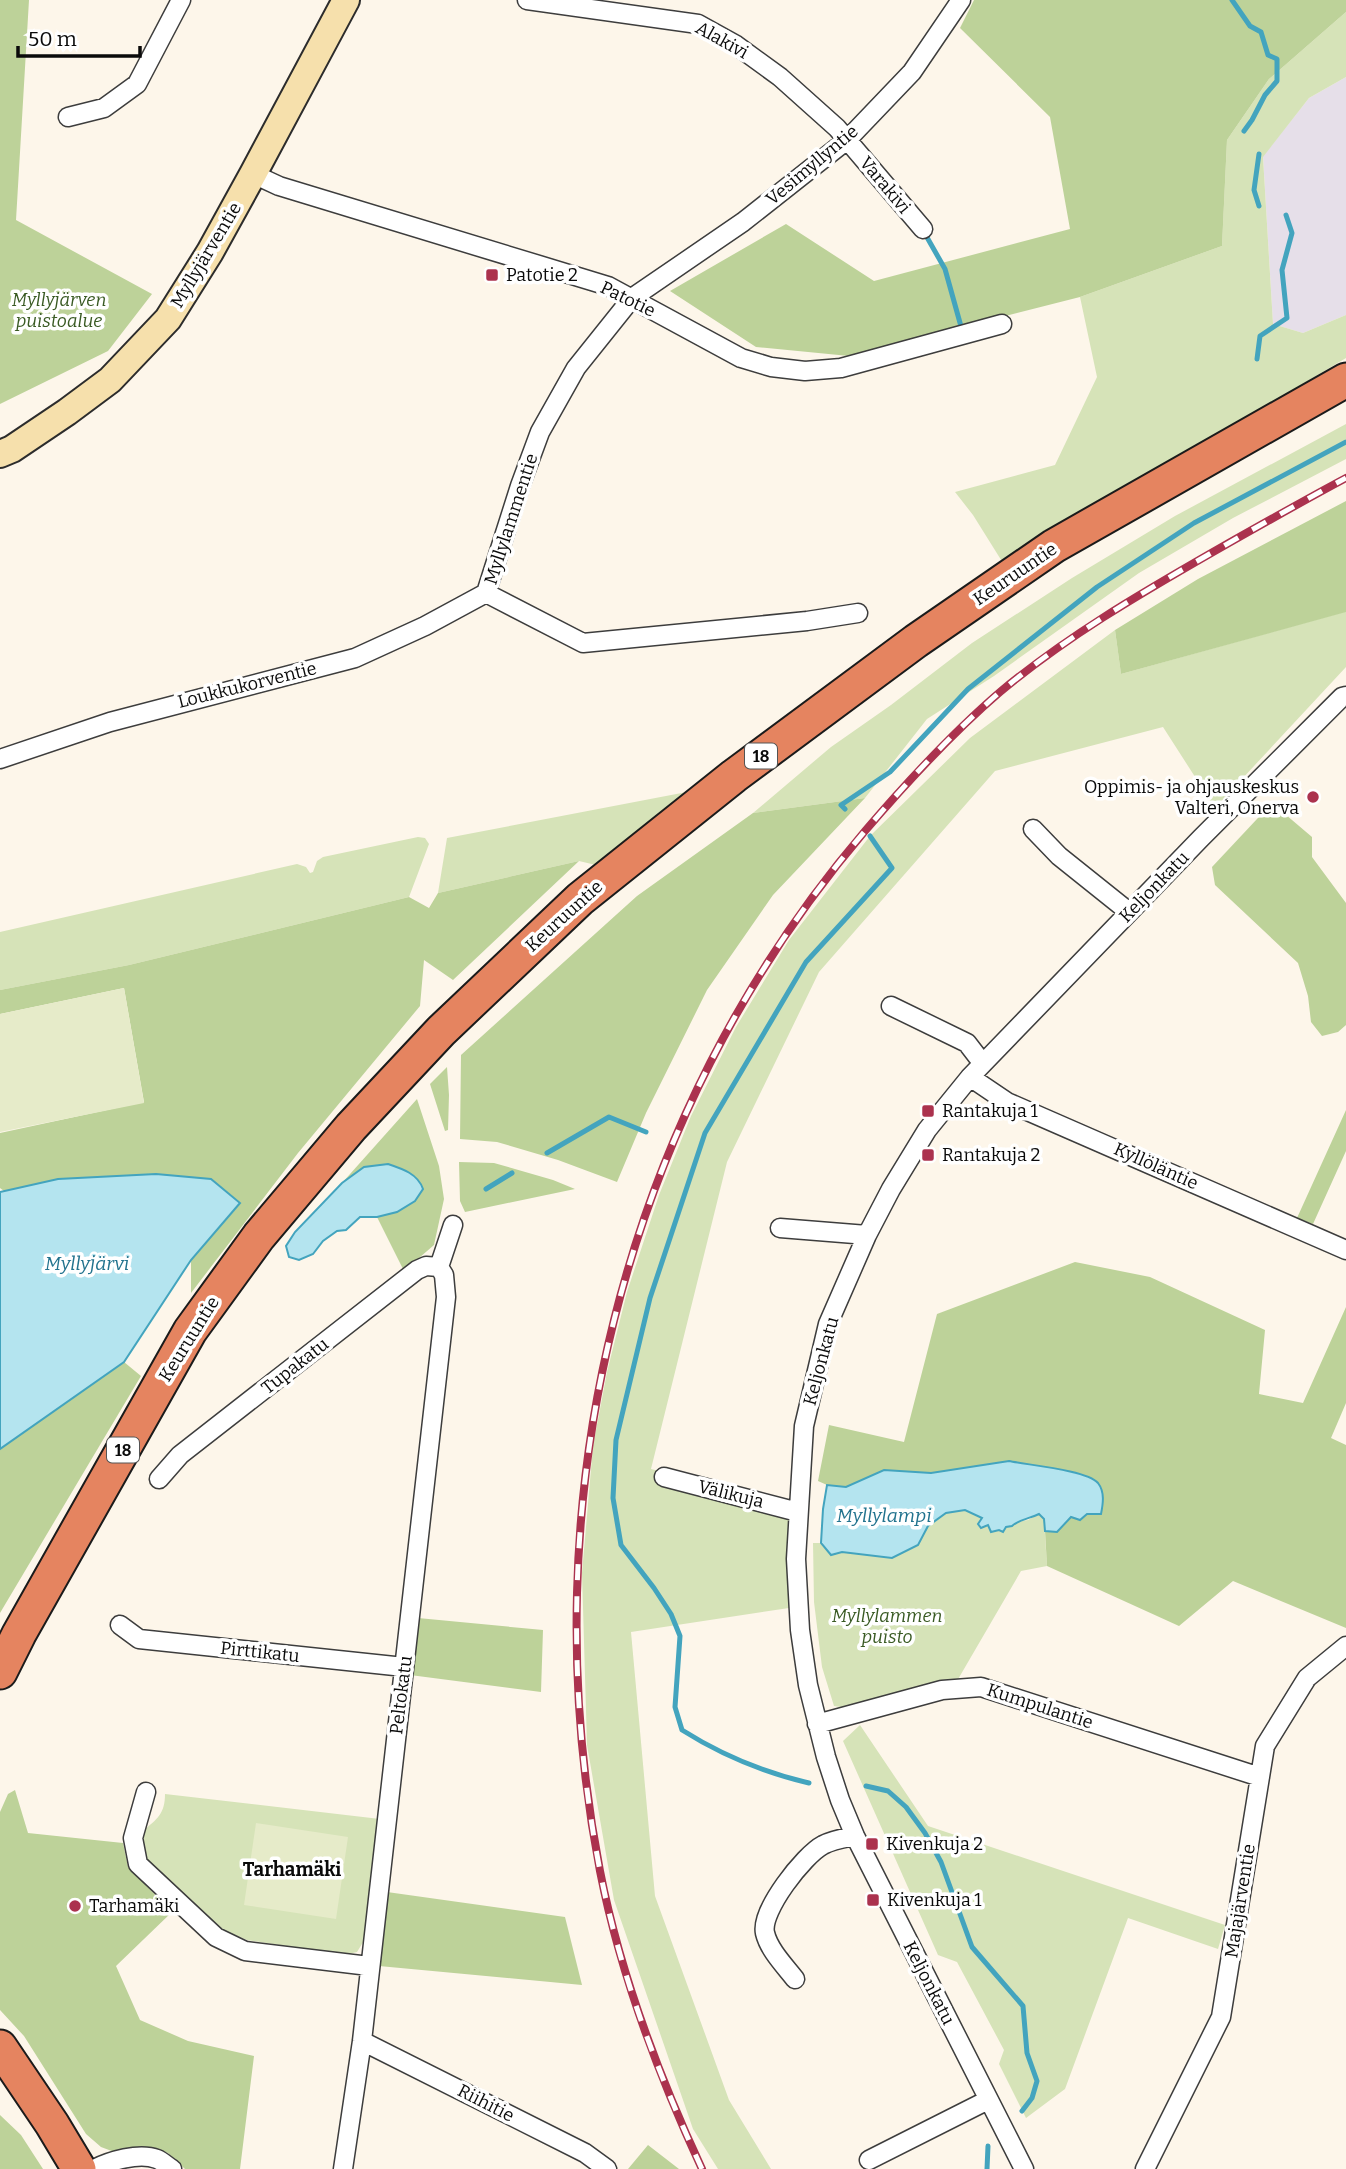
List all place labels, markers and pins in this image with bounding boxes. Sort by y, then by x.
place label: Patotie 2 [506,264,578,286]
marker: Patotie 2 [484,267,500,283]
place label: Oppimis- ja ohjauskeskus Valteri, Onerva [1084,776,1299,819]
marker: Oppimis- ja ohjauskeskus Valteri, Onerva [1305,789,1321,805]
place label: Rantakuja 1 [942,1100,1038,1122]
marker: Rantakuja 1 [920,1103,936,1119]
place label: Rantakuja 2 [942,1144,1040,1166]
marker: Rantakuja 2 [920,1147,936,1163]
place label: Kivenkuja 2 [886,1833,983,1855]
marker: Kivenkuja 2 [864,1836,880,1852]
place label: Kivenkuja 1 [887,1889,982,1911]
marker: Kivenkuja 1 [865,1892,881,1908]
place label: Tarhamäki [89,1895,179,1917]
marker: Tarhamäki [67,1898,83,1914]

